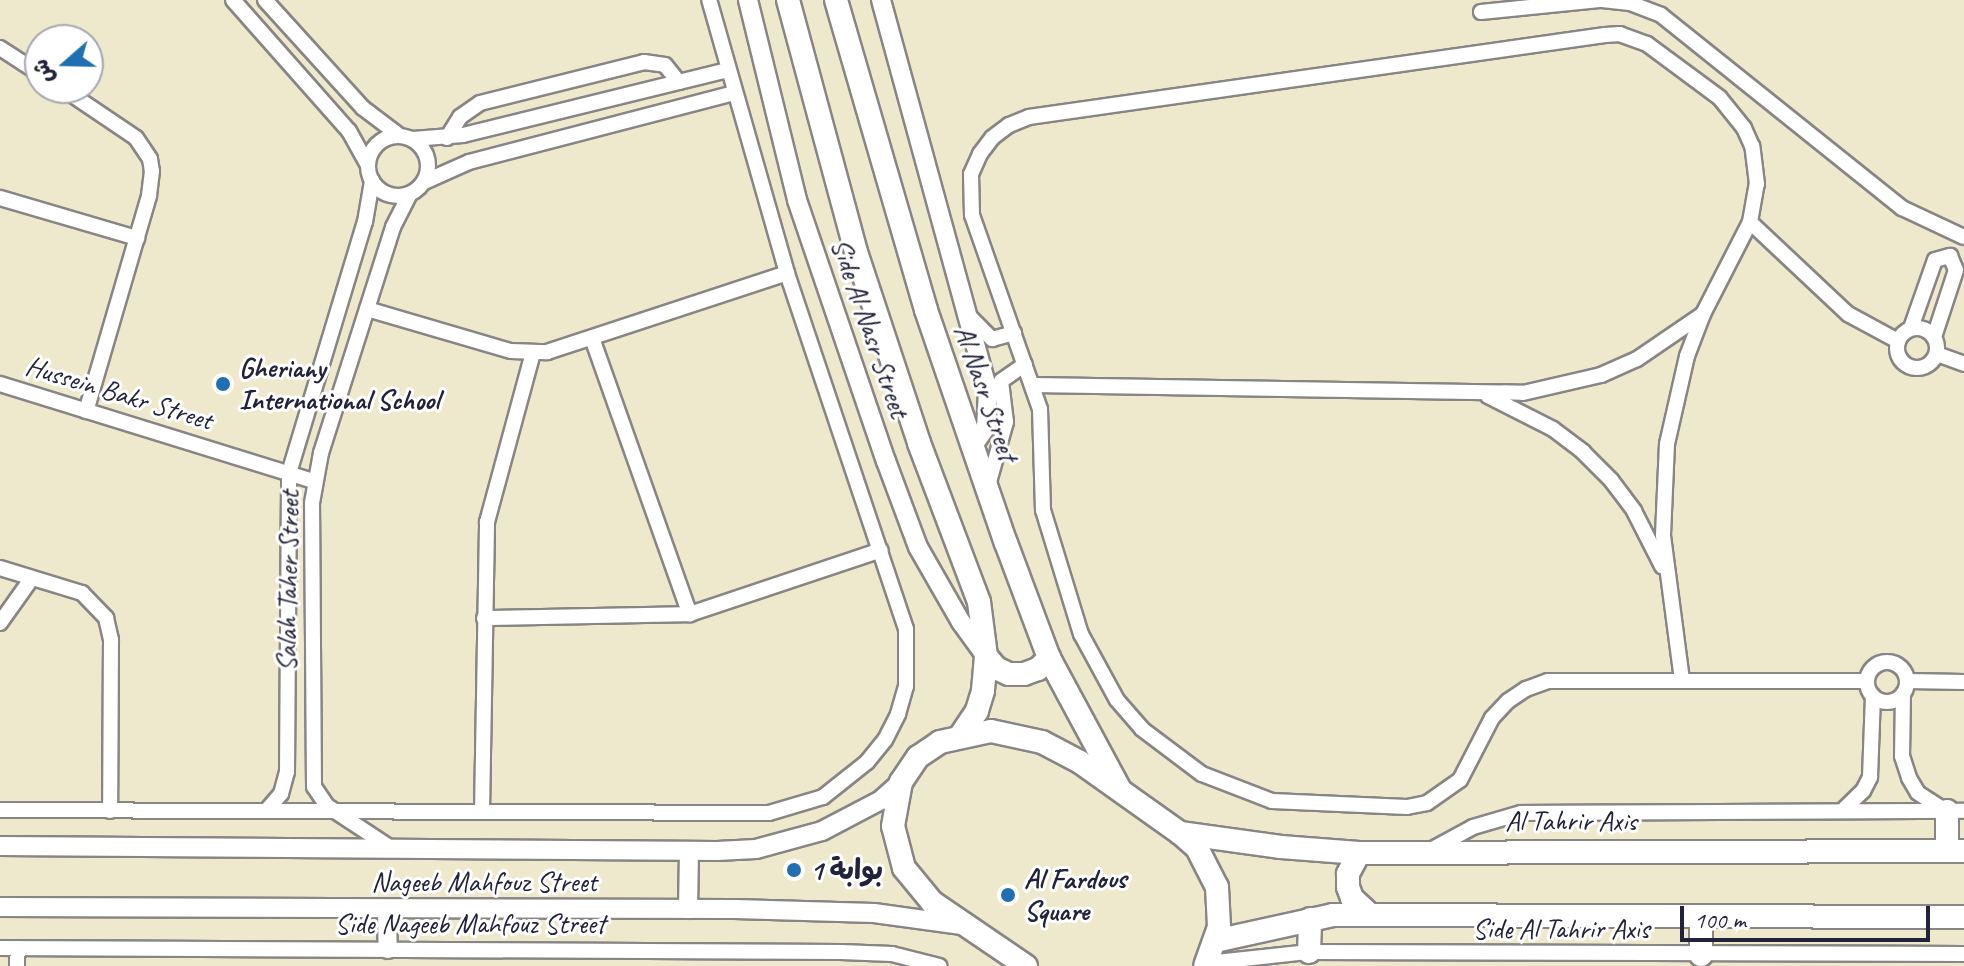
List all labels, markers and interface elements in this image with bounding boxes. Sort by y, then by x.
north arrow [24,24,104,104]
text: ش [26,55,61,88]
street label: Side Al Nasr Street [823,234,917,422]
street label: Al Nasr Street [947,320,1025,466]
street label: Hussein Bakr Street [21,349,217,437]
place label: Gheriany International School [239,351,439,417]
marker: Gheriany International School [214,375,232,393]
street label: Salah Taher Street [270,489,306,673]
street label: Al Tahrir Axis [1505,804,1637,838]
place label: بوابة 1 [810,853,883,887]
marker: بوابة 1 [785,861,803,879]
place label: Al Fardous Square [1024,862,1126,928]
street label: Nageeb Mahfouz Street [371,865,597,899]
marker: Al Fardous Square [999,886,1017,904]
scale bar [1684,890,1934,940]
text: 100 m [1694,905,1746,935]
street label: Side Nageeb Mahfouz Street [334,907,606,941]
street label: Side Al Tahrir Axis [1472,912,1650,946]

